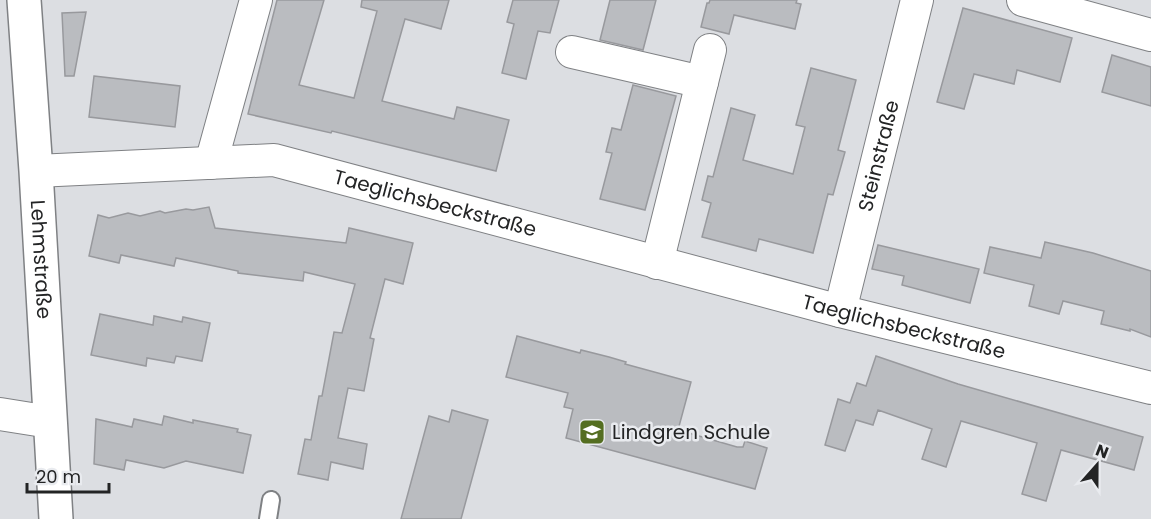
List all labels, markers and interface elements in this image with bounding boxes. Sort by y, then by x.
street label: Steinstraße [851,97,906,214]
street label: Taeglichsbeckstraße [331,163,540,243]
street label: Lehmstraße [24,199,58,320]
street label: Taeglichsbeckstraße [799,288,1009,366]
school or university icon: Lindgren Schule [577,417,607,447]
place label: Lindgren Schule [612,418,770,446]
north arrow [1067,435,1127,495]
text: N [1092,439,1112,464]
scale bar [27,456,110,494]
text: 20 m [36,464,81,489]

